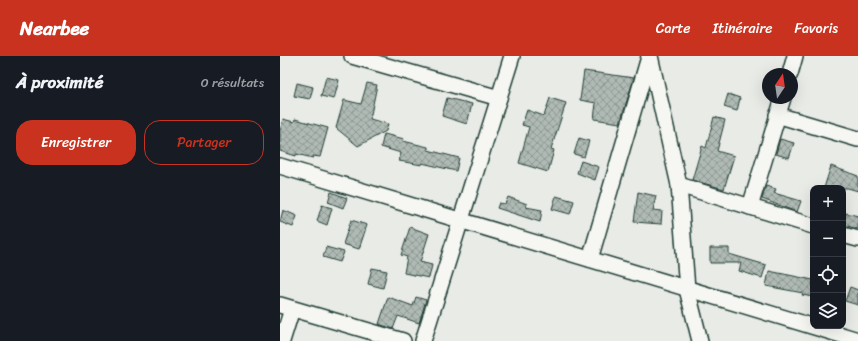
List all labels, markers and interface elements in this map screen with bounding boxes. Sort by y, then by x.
text: Nearbee [20,12,89,45]
text: Carte [656,16,691,41]
text: Itinéraire [713,16,772,41]
text: Favoris [794,16,838,41]
text: À proximité [16,67,103,97]
north arrow [762,68,798,104]
text: 0 résultats [201,71,264,94]
button: Enregistrer [16,120,136,165]
button: Partager [144,120,264,165]
map controls [810,185,846,329]
button: + [810,185,846,221]
button: − [810,221,846,257]
button: locate [810,257,846,293]
button: layers [810,293,846,329]

